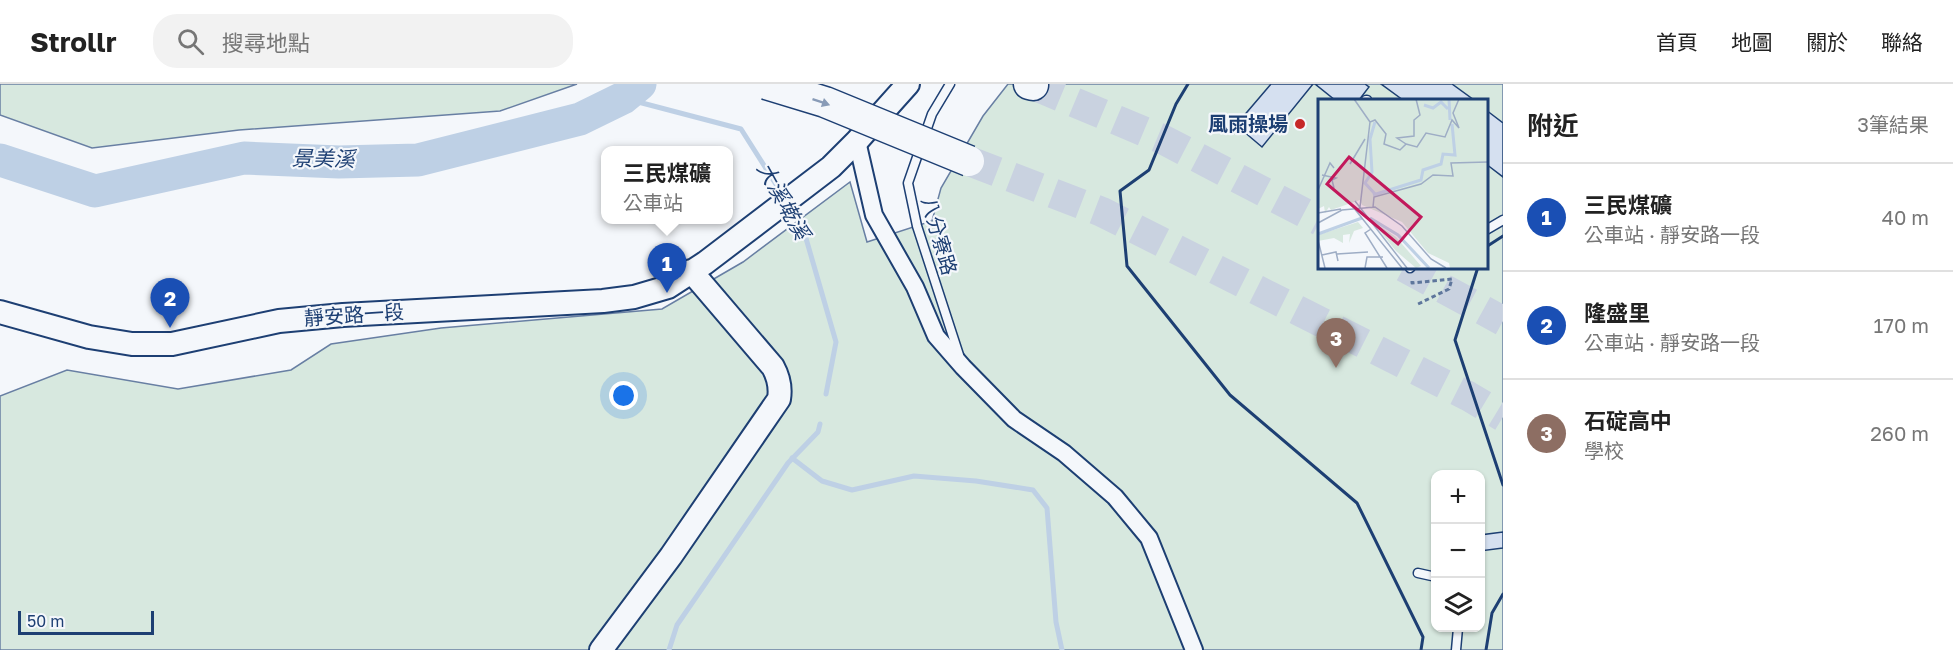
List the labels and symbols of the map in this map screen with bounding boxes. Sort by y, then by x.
one-way arrow [812,97,830,107]
inset map [1318,99,1488,268]
place label: 風雨操場 [1208,111,1288,135]
marker: 風雨操場 [1293,117,1307,131]
water label: 景美溪 [291,144,358,172]
water label: 大溪墘溪 [752,157,817,246]
street label: 八分寮路 [917,194,963,277]
pin: 1 [648,244,686,293]
pin: 2 [150,278,190,328]
street label: 靜安路一段 [303,299,405,329]
pin: 3 [1316,318,1356,368]
your location [609,381,638,410]
scale bar [18,608,154,636]

